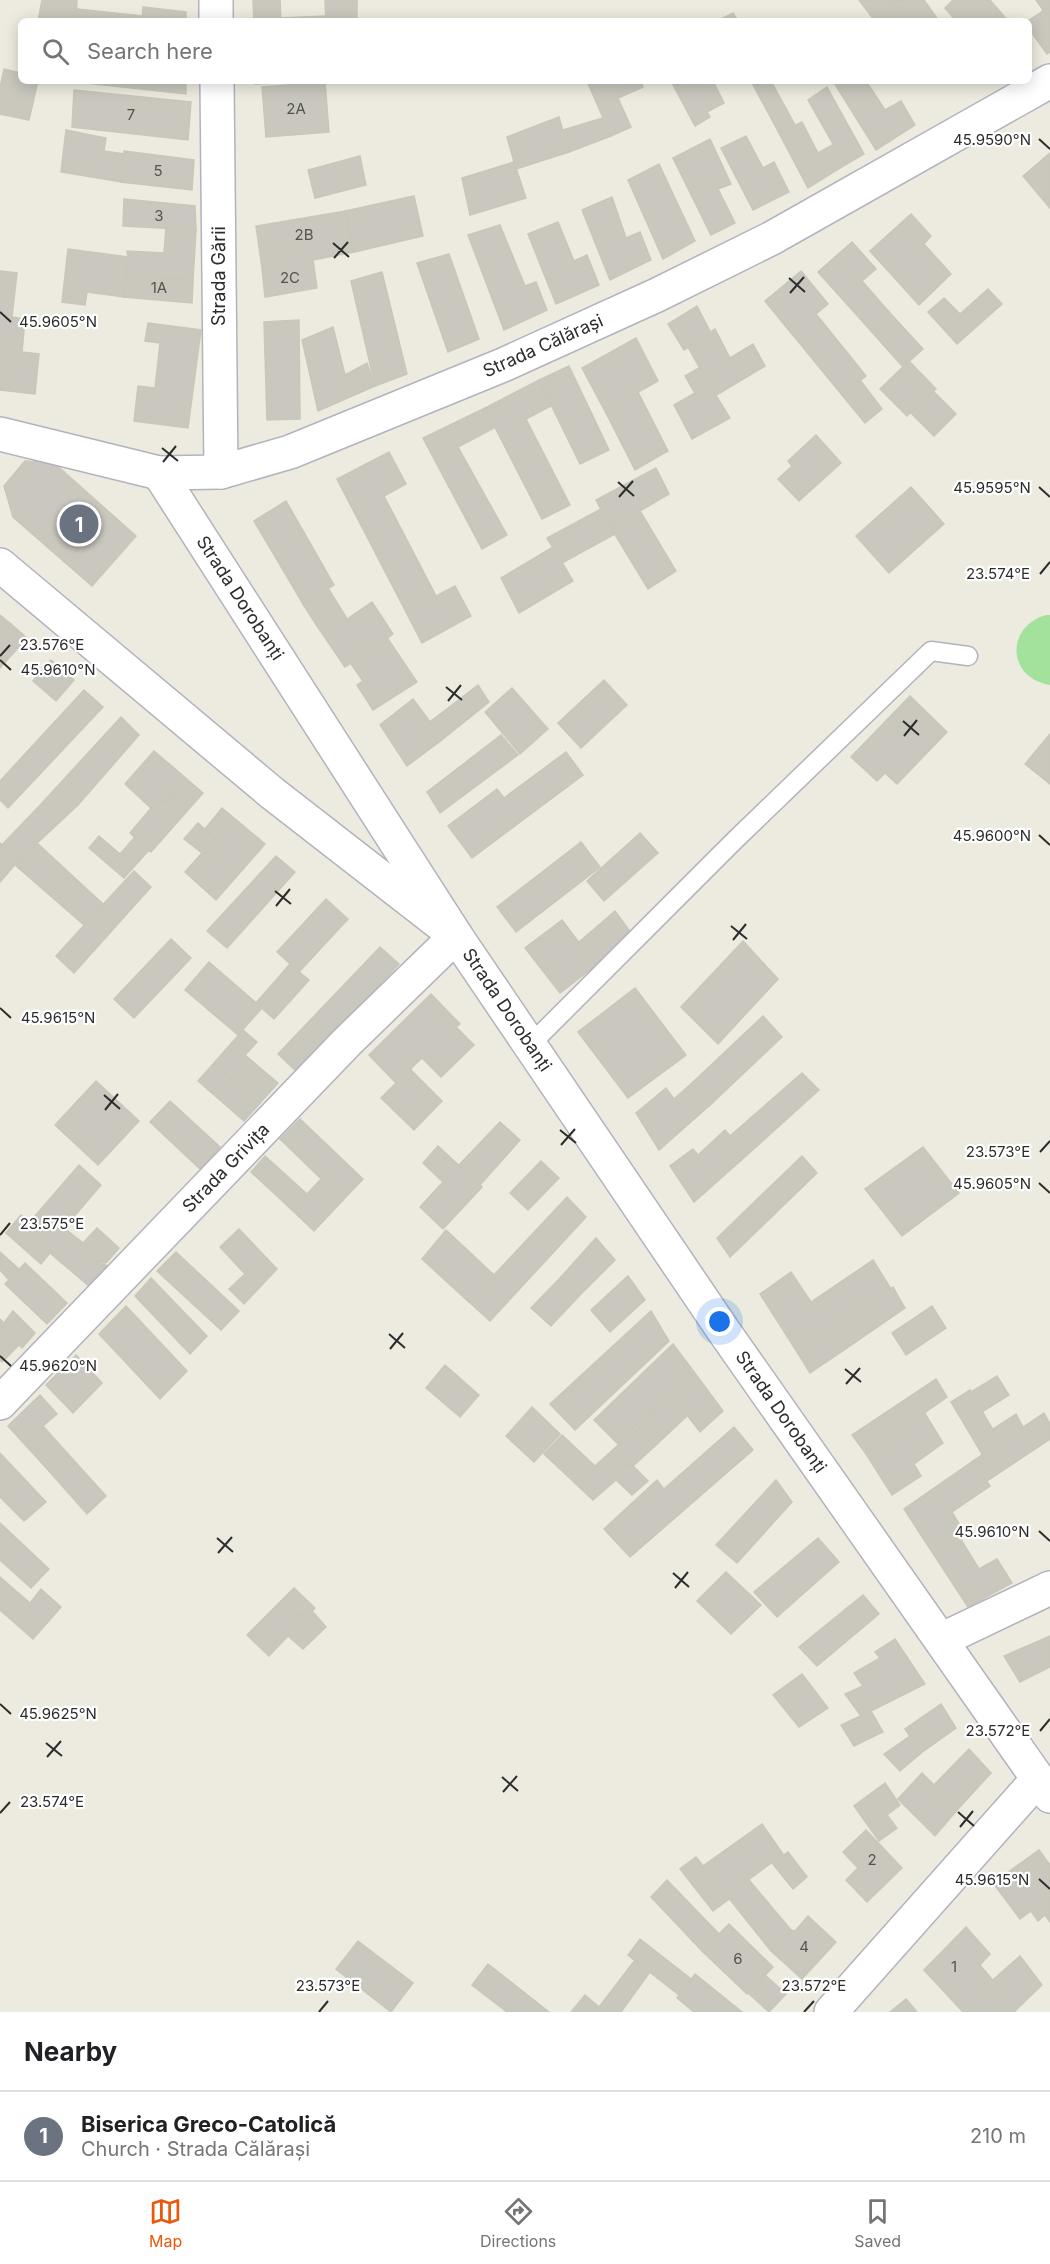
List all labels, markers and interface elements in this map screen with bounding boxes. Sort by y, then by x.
search box [18,18,1032,84]
icon: search [39,35,72,68]
text: Search here [87,38,213,64]
house number: 2A [286,99,306,118]
house number: 7 [127,105,135,124]
text: 45.9590°N [953,130,1031,149]
house number: 5 [153,161,163,180]
house number: 3 [154,206,164,225]
house number: 2B [295,225,313,244]
street label: Strada Gării [208,226,229,326]
house number: 2C [280,268,300,287]
house number: 1A [151,278,167,297]
street label: Strada Călărași [480,310,606,382]
text: 45.9605°N [19,312,97,331]
text: 45.9595°N [953,478,1031,497]
pin: 1 [60,502,98,546]
street label: Strada Dorobanți [192,532,288,664]
text: 23.574°E [966,564,1030,583]
text: 23.576°E [20,635,84,654]
text: 45.9610°N [21,660,95,679]
text: 45.9600°N [953,826,1031,845]
street label: Strada Dorobanți [458,944,556,1076]
text: 45.9615°N [21,1008,95,1027]
street label: Strada Grivița [178,1119,274,1217]
text: 23.573°E [966,1142,1030,1161]
text: 45.9605°N [953,1174,1031,1193]
text: 23.575°E [20,1214,84,1233]
your location [705,1307,734,1336]
street label: Strada Dorobanți [731,1347,831,1477]
text: 45.9620°N [19,1356,97,1375]
text: 45.9610°N [955,1522,1029,1541]
text: 45.9625°N [19,1704,97,1723]
text: 23.572°E [966,1721,1030,1740]
text: 23.574°E [20,1792,84,1811]
house number: 2 [867,1850,877,1869]
text: 45.9615°N [955,1870,1029,1889]
house number: 4 [799,1937,809,1956]
house number: 6 [733,1949,743,1968]
house number: 1 [951,1957,957,1976]
text: 23.573°E [296,1976,360,1995]
text: 23.572°E [782,1976,846,1995]
text: Nearby [24,2036,117,2067]
text: Biserica Greco-Catolică [81,2111,336,2137]
text: 1 [39,2124,48,2148]
text: 210 m [970,2124,1026,2148]
text: Church · Strada Călărași [81,2137,310,2161]
tab: Map [149,2195,182,2251]
tab: Directions [480,2195,556,2251]
tab: Saved [854,2195,901,2251]

